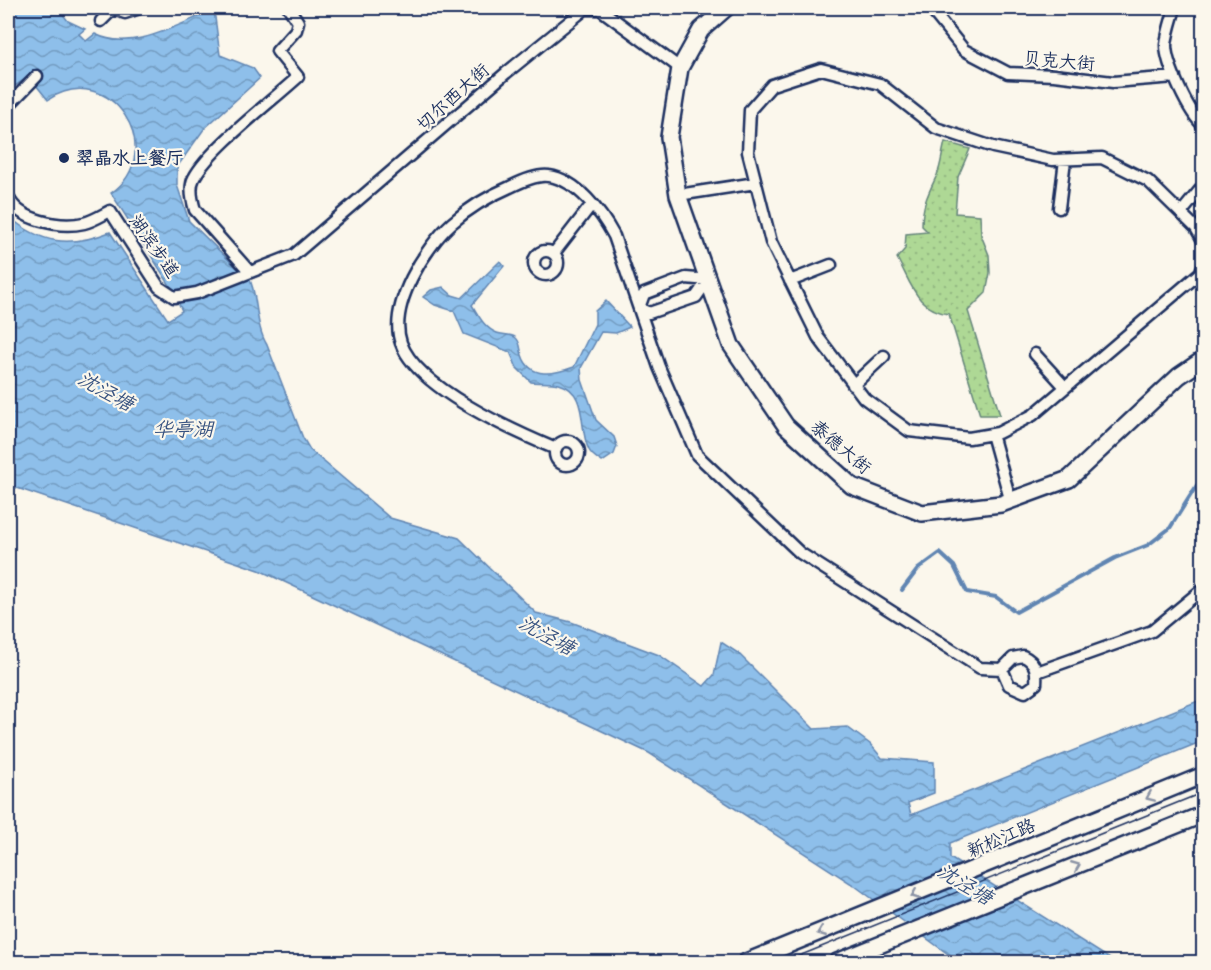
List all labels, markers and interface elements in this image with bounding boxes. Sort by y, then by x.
street label: 贝克大街 [1022,45,1096,75]
street label: 切尔西大街 [411,57,494,135]
place label: 翠晶水上餐厅 [76,145,184,169]
marker: 翠晶水上餐厅 [57,151,71,165]
street label: 湖滨步道 [124,209,185,282]
water label: 沈泾塘 [74,364,141,417]
street label: 泰德大街 [806,414,877,479]
water label: 华亭湖 [153,415,215,441]
water label: 沈泾塘 [515,608,582,661]
one-way arrow [1145,790,1156,802]
street label: 新松江路 [963,812,1038,862]
water label: 沈泾塘 [933,857,1000,911]
one-way arrow [1070,861,1081,873]
one-way arrow [910,888,921,900]
one-way arrow [817,925,827,938]

